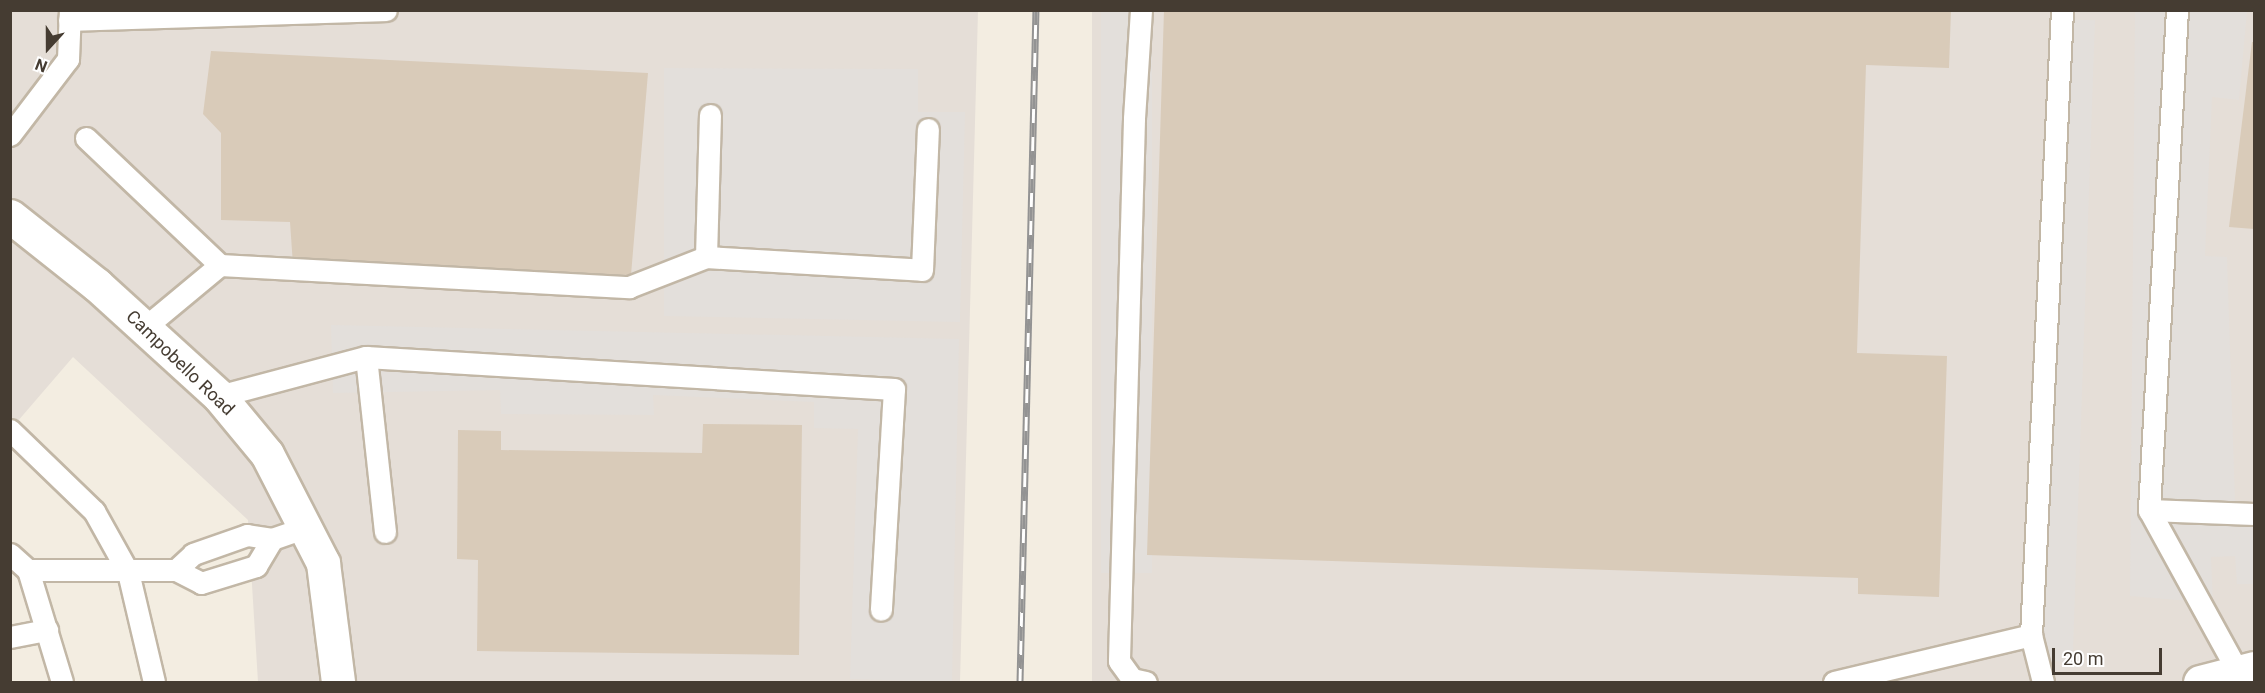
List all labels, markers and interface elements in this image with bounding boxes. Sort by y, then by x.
north arrow [18,18,78,78]
text: N [33,54,50,76]
street label: Campobello Road [121,306,239,420]
scale bar [2055,636,2164,674]
text: 20 m [2063,648,2103,669]

